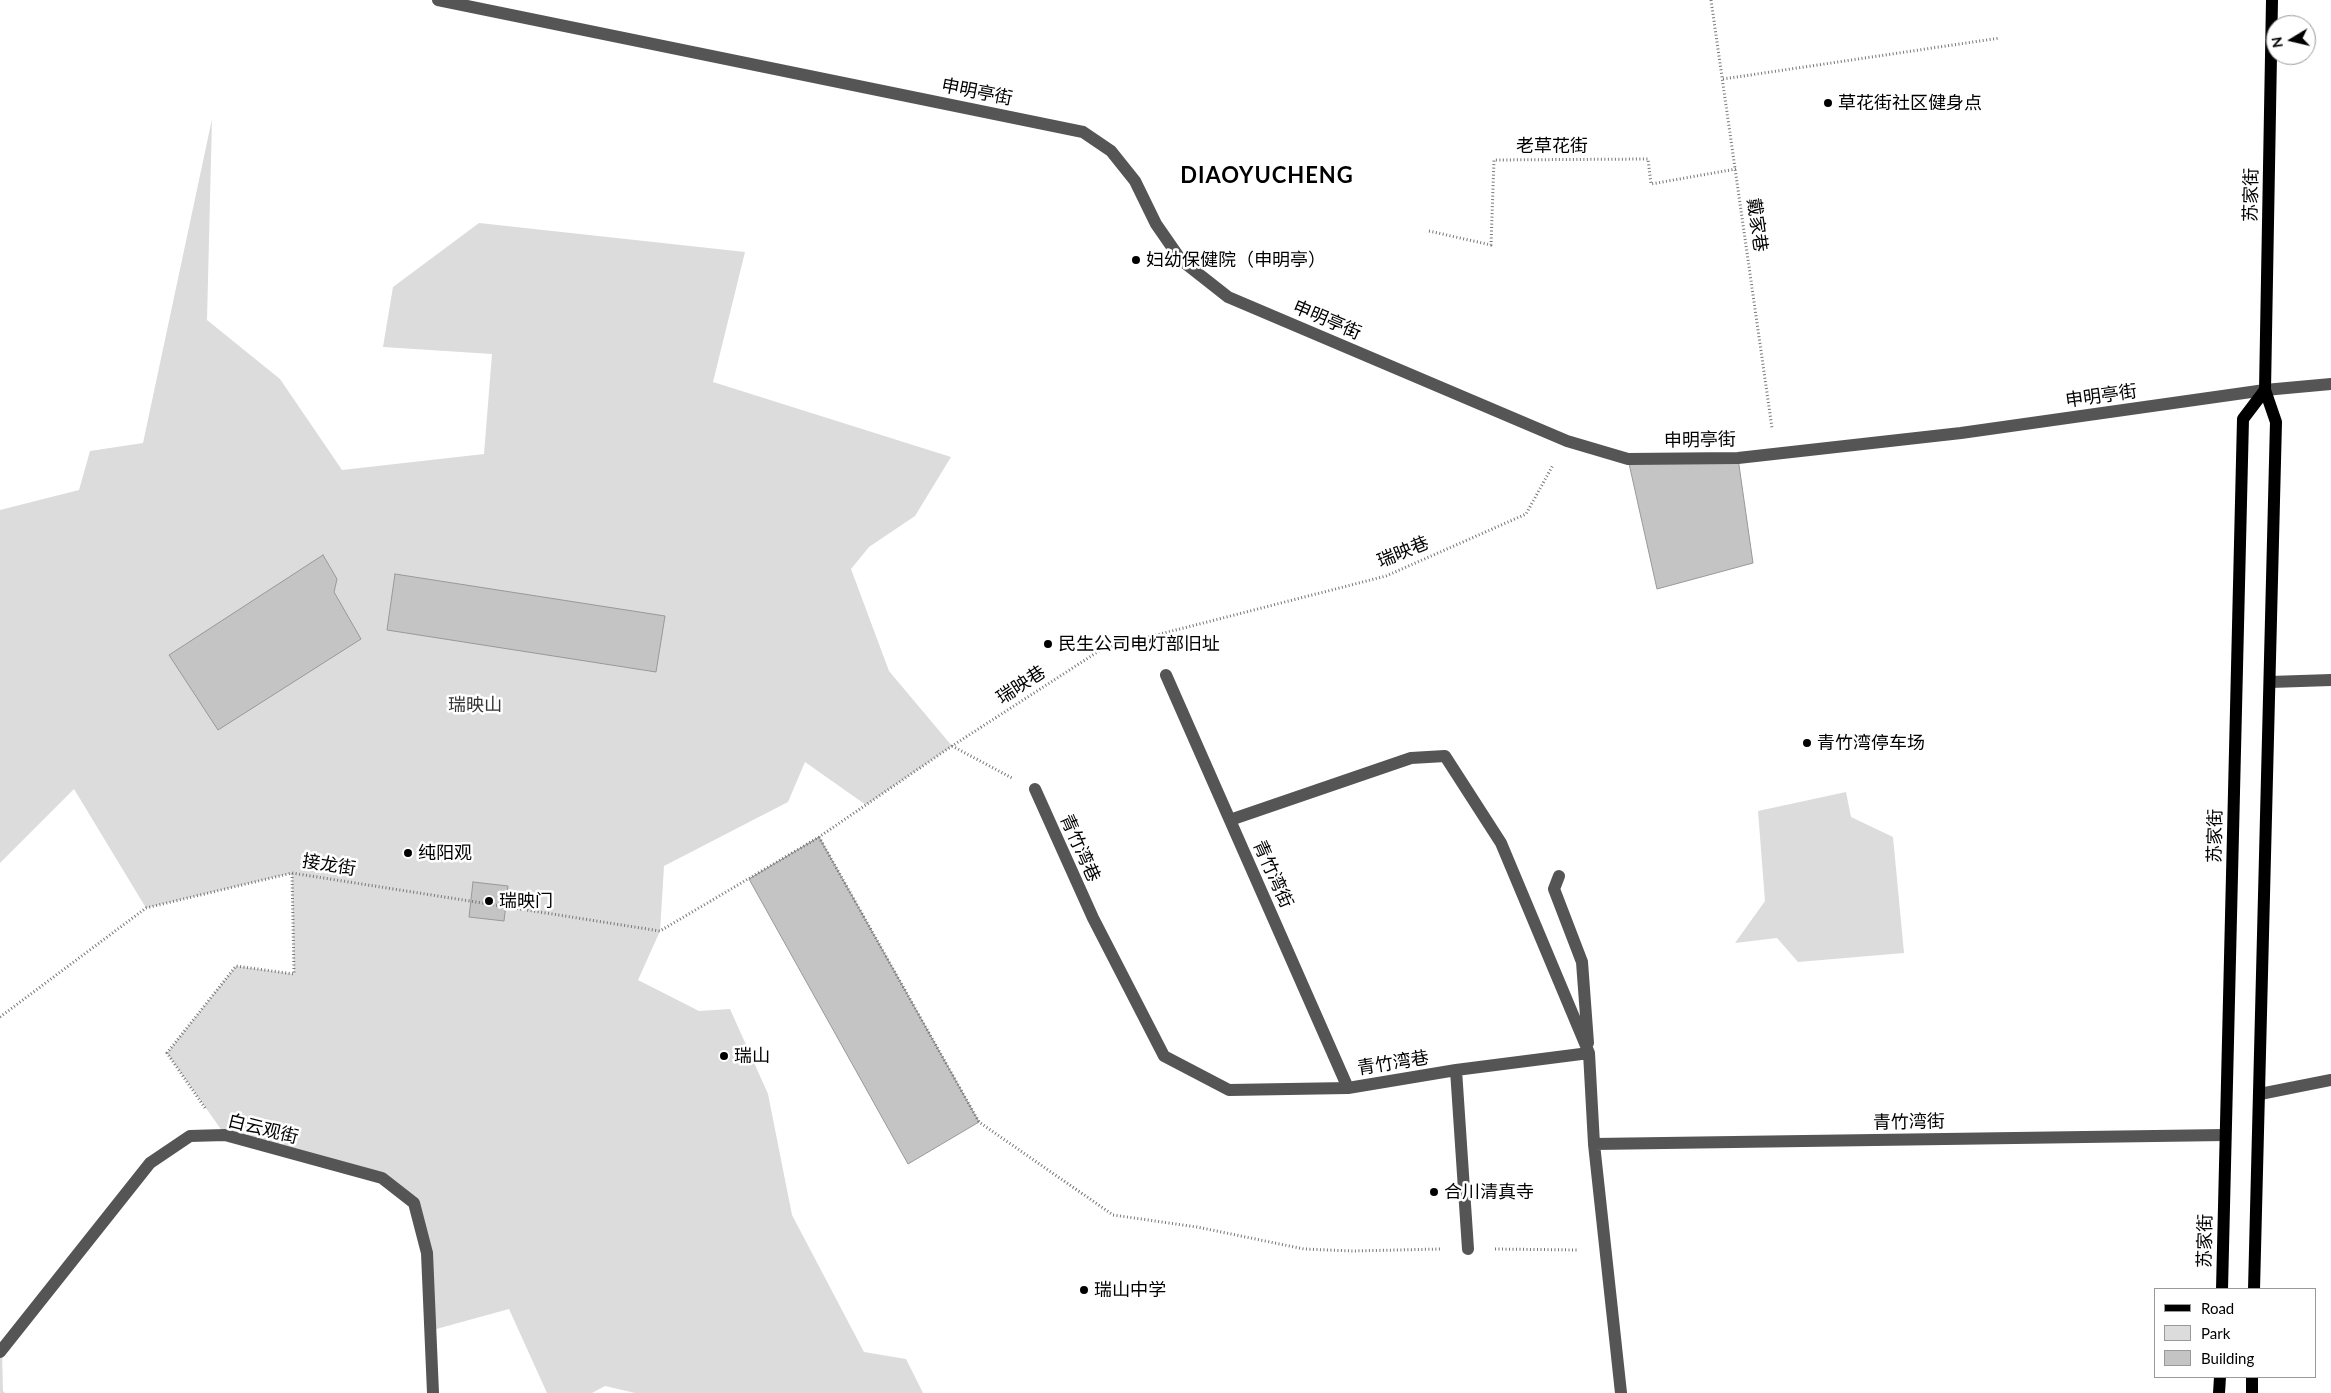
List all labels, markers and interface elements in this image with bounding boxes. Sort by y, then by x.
north arrow [2266,15,2316,65]
text: N [2267,36,2286,49]
street label: 申明亭街 [940,75,1014,109]
place label: 草花街社区健身点 [1838,92,1982,114]
marker: 草花街社区健身点 [1822,97,1834,109]
street label: 老草花街 [1516,135,1588,157]
district label: DIAOYUCHENG [1179,163,1355,189]
street label: 苏家街 [2240,168,2262,222]
street label: 戴家巷 [1743,197,1771,253]
place label: 妇幼保健院（申明亭） [1146,249,1326,271]
marker: 妇幼保健院（申明亭） [1130,254,1142,266]
street label: 申明亭街 [1290,296,1364,344]
street label: 申明亭街 [2064,380,2138,412]
street label: 申明亭街 [1664,429,1736,451]
street label: 瑞映巷 [1374,532,1432,572]
place label: 民生公司电灯部旧址 [1058,633,1220,655]
marker: 民生公司电灯部旧址 [1042,638,1054,650]
street label: 瑞映巷 [992,661,1050,709]
park label: 瑞映山 [448,694,502,716]
place label: 青竹湾停车场 [1817,732,1925,754]
marker: 青竹湾停车场 [1801,737,1813,749]
street label: 苏家街 [2204,809,2226,863]
street label: 青竹湾巷 [1055,811,1105,885]
street label: 青竹湾街 [1248,837,1298,911]
place label: 纯阳观 [418,842,472,864]
marker: 纯阳观 [402,847,414,859]
street label: 接龙街 [301,850,357,880]
place label: 瑞映门 [499,890,553,912]
marker: 瑞映门 [483,895,495,907]
place label: 瑞山 [734,1045,770,1067]
street label: 青竹湾巷 [1356,1047,1430,1079]
marker: 瑞山 [718,1050,730,1062]
street label: 白云观街 [225,1110,301,1148]
street label: 青竹湾街 [1873,1111,1945,1133]
place label: 合川清真寺 [1444,1181,1534,1203]
marker: 合川清真寺 [1428,1186,1440,1198]
street label: 苏家街 [2194,1214,2216,1268]
place label: 瑞山中学 [1094,1279,1166,1301]
marker: 瑞山中学 [1078,1284,1090,1296]
legend [2154,1288,2316,1378]
text: Road [2201,1299,2234,1317]
text: Park [2201,1324,2230,1342]
text: Building [2201,1349,2254,1367]

